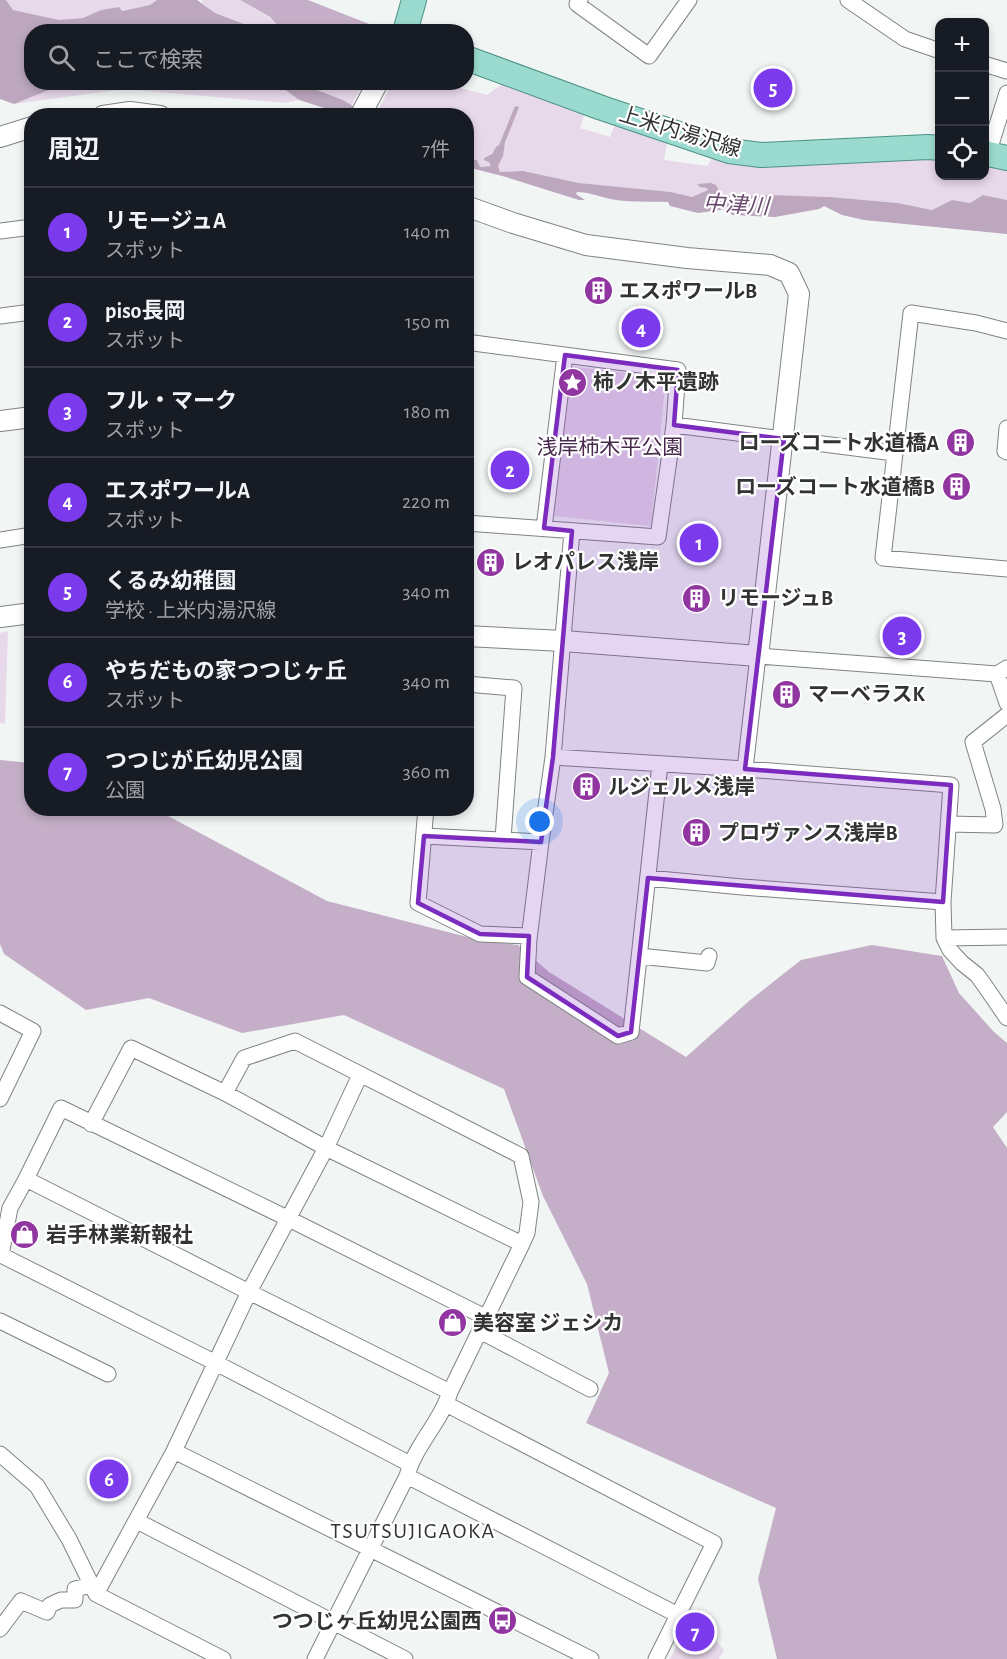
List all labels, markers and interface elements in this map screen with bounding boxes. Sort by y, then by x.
map controls [935,18,989,180]
button: + [935,18,989,72]
search box [24,24,474,90]
icon: search [45,41,78,74]
text: ここで検索 [93,49,203,71]
pin: 5 [754,66,792,110]
button: − [935,72,989,126]
street label: 上米内湯沢線 [617,103,744,160]
button: locate [935,126,989,180]
text: 周辺 [48,137,100,163]
text: 7件 [422,140,450,160]
water label: 中津川 [702,191,772,218]
text: リモージュA [105,210,226,232]
text: 1 [64,222,71,242]
text: 140 m [404,222,450,242]
text: スポット [105,241,185,261]
building icon: エスポワールB [582,275,614,307]
place label: エスポワールB [619,280,757,302]
text: piso長岡 [105,300,185,322]
pin: 4 [622,306,660,350]
text: 2 [63,312,72,332]
text: 150 m [405,312,450,332]
text: スポット [105,331,185,351]
place icon: 柿ノ木平遺跡 [556,366,588,398]
place label: 柿ノ木平遺跡 [593,371,719,393]
text: フル・マーク [105,390,237,412]
text: 3 [63,402,72,422]
text: 180 m [404,402,450,422]
text: スポット [105,421,185,441]
building icon: ローズコート水道橋A [944,427,976,459]
place label: ローズコート水道橋A [738,431,939,454]
park label: 浅岸柿木平公園 [537,436,684,458]
pin: 2 [490,448,530,492]
building icon: ローズコート水道橋B [940,471,972,503]
place label: ローズコート水道橋B [735,475,935,498]
text: エスポワールA [105,480,250,502]
text: 4 [62,492,73,512]
text: 220 m [402,492,450,512]
text: スポット [105,511,185,531]
pin: 1 [680,520,718,566]
building icon: レオパレス浅岸 [475,546,507,578]
place label: レオパレス浅岸 [512,550,659,573]
text: くるみ幼稚園 [105,570,237,592]
text: 5 [63,582,72,602]
text: 340 m [402,582,450,602]
building icon: リモージュB [681,582,713,614]
place label: リモージュB [718,587,833,609]
text: 学校 · 上米内湯沢線 [105,601,276,621]
pin: 3 [882,614,922,658]
text: やちだもの家つつじヶ丘 [105,660,347,682]
text: 6 [63,672,72,692]
text: 340 m [402,672,450,692]
building icon: マーベラスK [771,678,803,710]
place label: マーベラスK [808,684,926,705]
text: スポット [105,691,185,711]
text: つつじが丘幼児公園 [105,750,303,772]
text: 7 [63,762,72,782]
text: 360 m [403,762,450,782]
building icon: ルジェルメ浅岸 [571,771,603,803]
place label: ルジェルメ浅岸 [608,775,755,798]
text: 公園 [105,781,145,801]
your location [525,807,554,836]
building icon: プロヴァンス浅岸B [681,817,713,849]
place label: プロヴァンス浅岸B [718,821,898,844]
shop icon: 岩手林業新報社 [9,1219,41,1251]
place label: 岩手林業新報社 [46,1223,193,1246]
shop icon: 美容室 ジェシカ [436,1307,468,1339]
place label: 美容室 ジェシカ [473,1312,623,1334]
pin: 6 [90,1456,128,1502]
district label: TSUTSUJIGAOKA [330,1520,496,1542]
bus stop icon: つつじヶ丘幼児公園西 [487,1605,519,1637]
place label: つつじヶ丘幼児公園西 [272,1610,482,1632]
pin: 7 [676,1610,714,1654]

